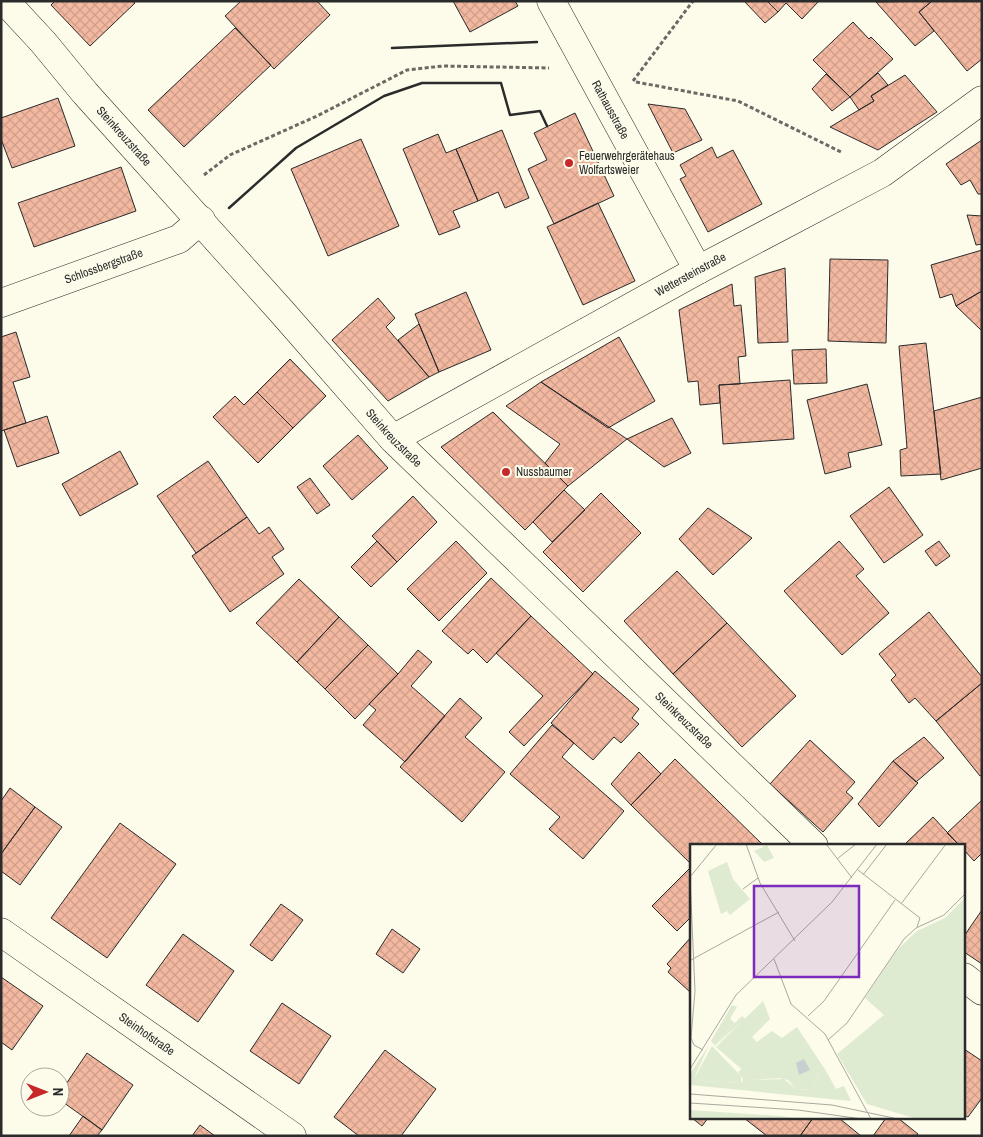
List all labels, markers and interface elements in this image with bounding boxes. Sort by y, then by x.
street label: Rathausstraße [588,78,633,142]
street label: Steinkreuzstraße [93,103,155,169]
place label: Feuerwehrgerätehaus Wolfartsweier [579,148,675,178]
marker: Feuerwehrgerätehaus Wolfartsweier [563,157,575,169]
street label: Schlossbergstraße [62,245,145,288]
street label: Wettersteinstraße [652,249,729,300]
street label: Steinkreuzstraße [362,405,425,471]
place label: Nussbaumer [516,464,573,480]
marker: Nussbaumer [500,466,512,478]
street label: Steinkreuzstraße [651,689,717,752]
inset map [690,844,966,1120]
street label: Steinhofstraße [116,1009,178,1059]
north arrow [20,1067,70,1117]
text: N [49,1088,67,1096]

